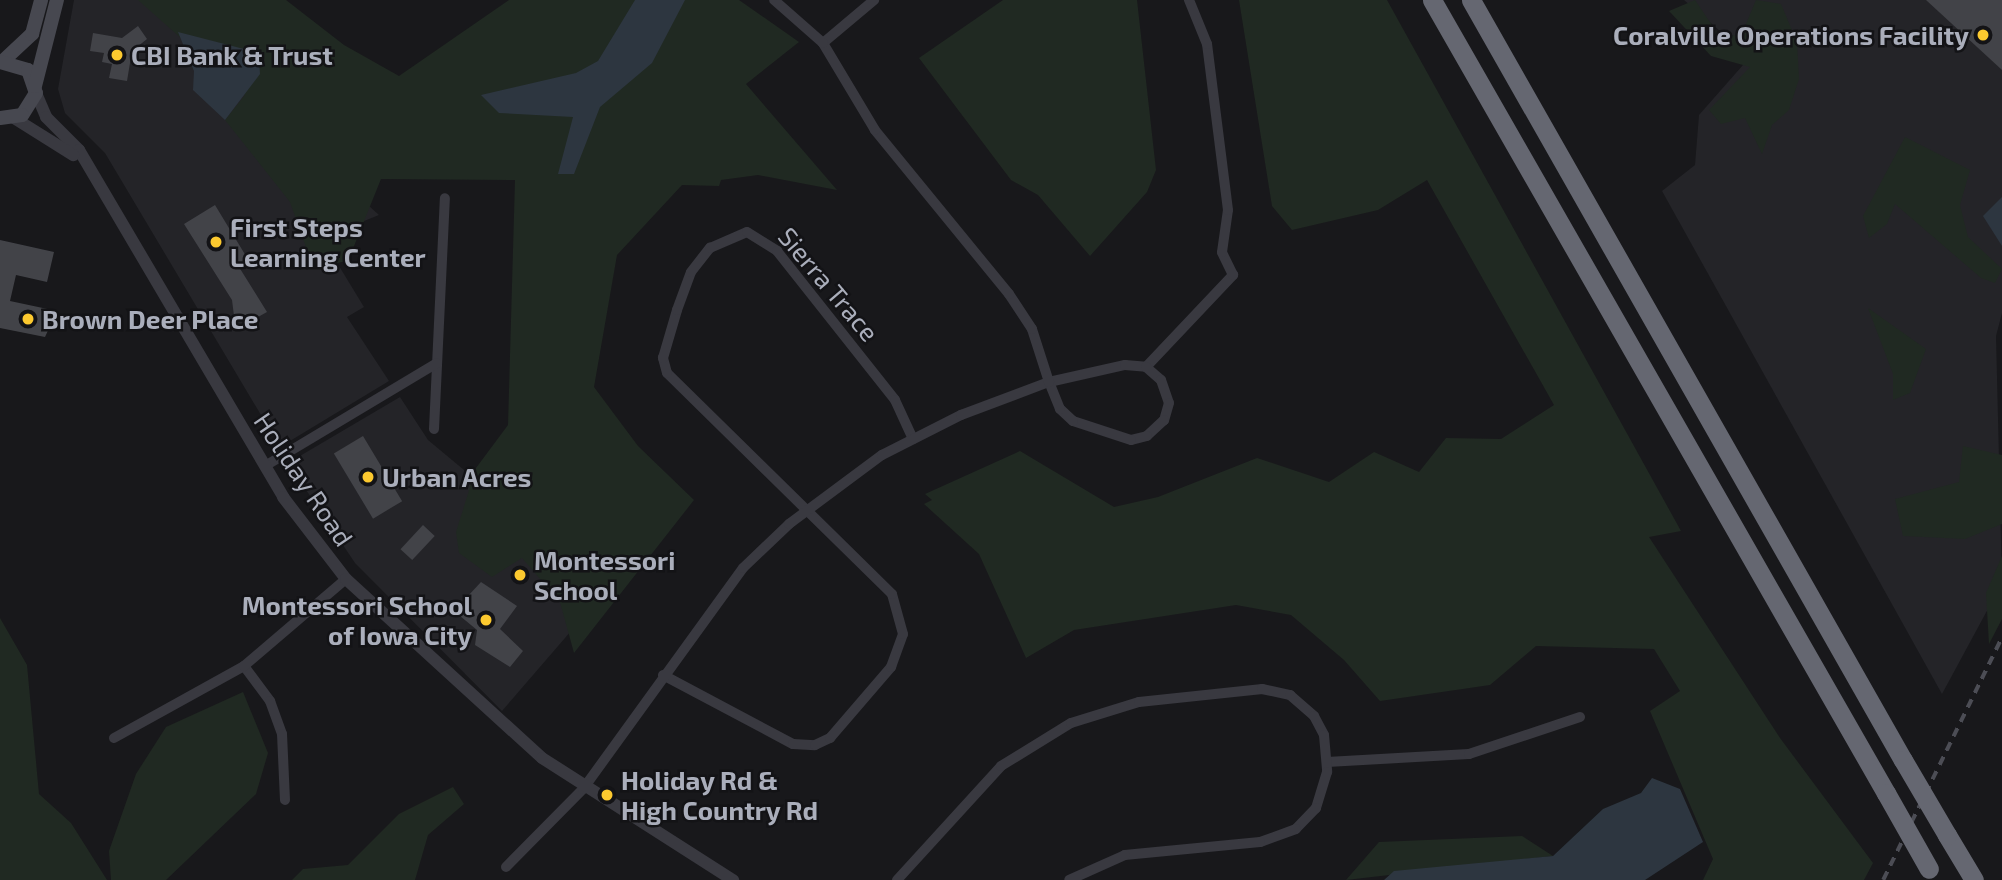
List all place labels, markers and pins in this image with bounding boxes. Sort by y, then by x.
place label: Coralville Operations Facility [1613,19,1969,51]
marker: Coralville Operations Facility [1975,27,1991,43]
place label: CBI Bank & Trust [131,39,334,71]
marker: CBI Bank & Trust [109,47,125,63]
place label: First Steps Learning Center [230,211,426,272]
marker: First Steps Learning Center [208,234,224,250]
place label: Brown Deer Place [42,303,259,335]
marker: Brown Deer Place [20,311,36,327]
place label: Urban Acres [382,461,532,493]
marker: Urban Acres [360,469,376,485]
place label: Montessori School [534,544,675,606]
marker: Montessori School [512,567,528,583]
place label: Montessori School of Iowa City [242,589,472,650]
marker: Montessori School of Iowa City [478,612,494,628]
place label: Holiday Rd & High Country Rd [621,764,819,826]
marker: Holiday Rd & High Country Rd [599,787,615,803]

